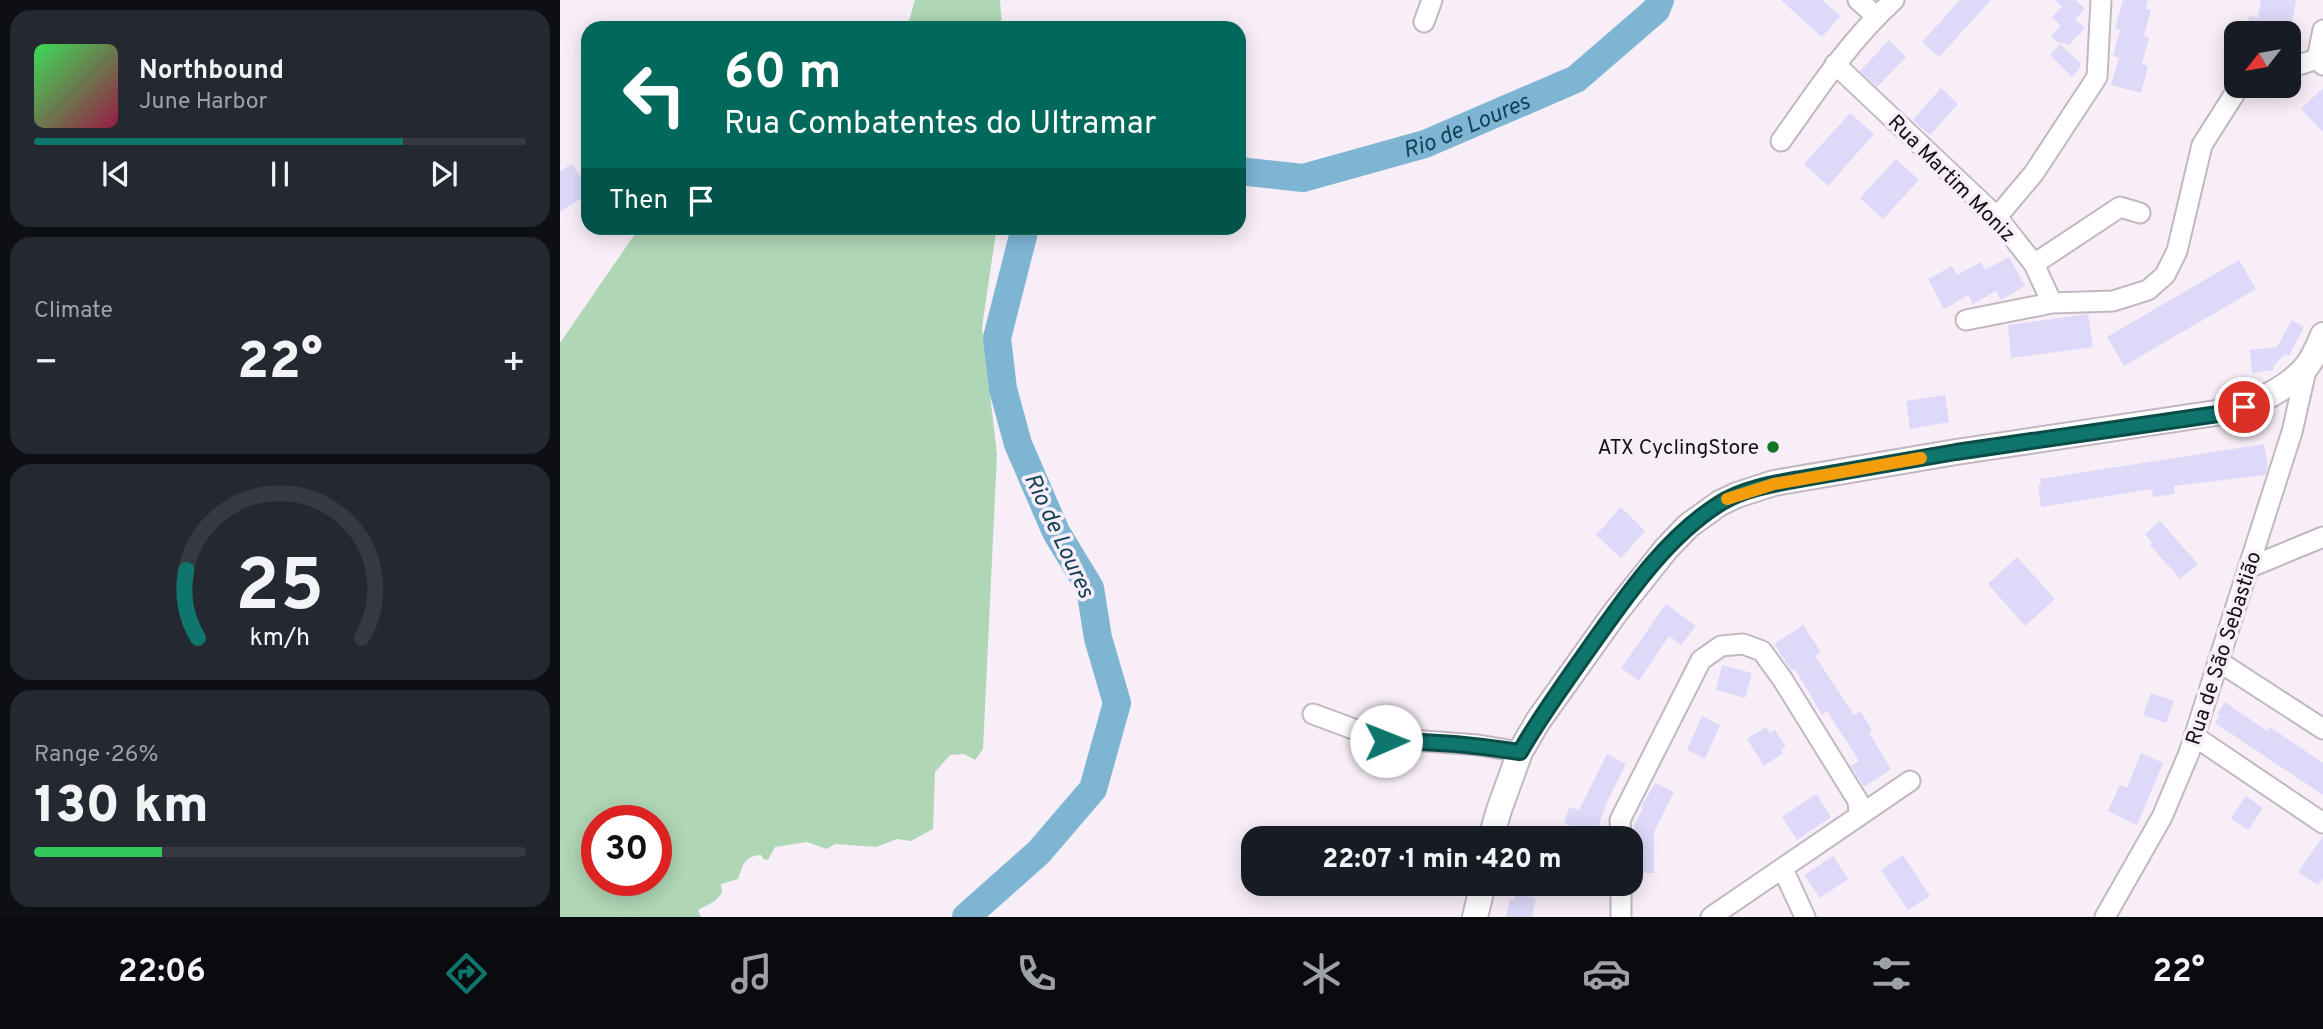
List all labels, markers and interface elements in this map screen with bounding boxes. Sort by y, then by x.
north arrow [2224,21,2301,98]
map controls [2224,21,2301,98]
text: 60 m [724,44,842,106]
icon: left [609,49,700,140]
text: Northbound [139,55,284,88]
text: June Harbor [139,88,267,117]
water label: Rio de Loures [1400,88,1535,166]
text: Rua Combatentes do Ultramar [724,105,1157,145]
street label: Rua Martim Moniz [1881,110,2020,249]
icon: previous [97,155,135,193]
icon: pause [261,155,299,193]
icon: next [425,155,463,193]
icon: arrive [682,182,720,220]
text: Then [609,185,668,218]
text: Climate [34,297,113,326]
text: 22° [237,331,323,397]
text: − [34,340,59,389]
text: + [501,340,526,389]
pin [2214,377,2274,437]
icon: arrive [2225,388,2263,426]
place label: ATX CyclingStore [1598,435,1759,462]
marker: ATX CyclingStore [1765,439,1781,455]
water label: Rio de Loures [1016,469,1100,604]
text: 25 [236,544,325,636]
street label: Rua de São Sebastião [2180,548,2268,749]
text: km/h [250,623,310,655]
position arrow [1349,704,1423,778]
text: Range · 26% [34,741,159,770]
text: 130 km [34,775,209,841]
speed limit sign: 30 [581,805,672,896]
text: 22:07 · 1 min · 420 m [1322,844,1562,877]
icon: directions [442,949,491,998]
icon: music [727,949,776,998]
icon: phone [1012,949,1061,998]
icon: climate [1297,949,1346,998]
icon: car [1582,949,1631,998]
icon: filters [1867,949,1916,998]
text: 22:06 [118,953,206,993]
text: 22° [2152,953,2205,993]

